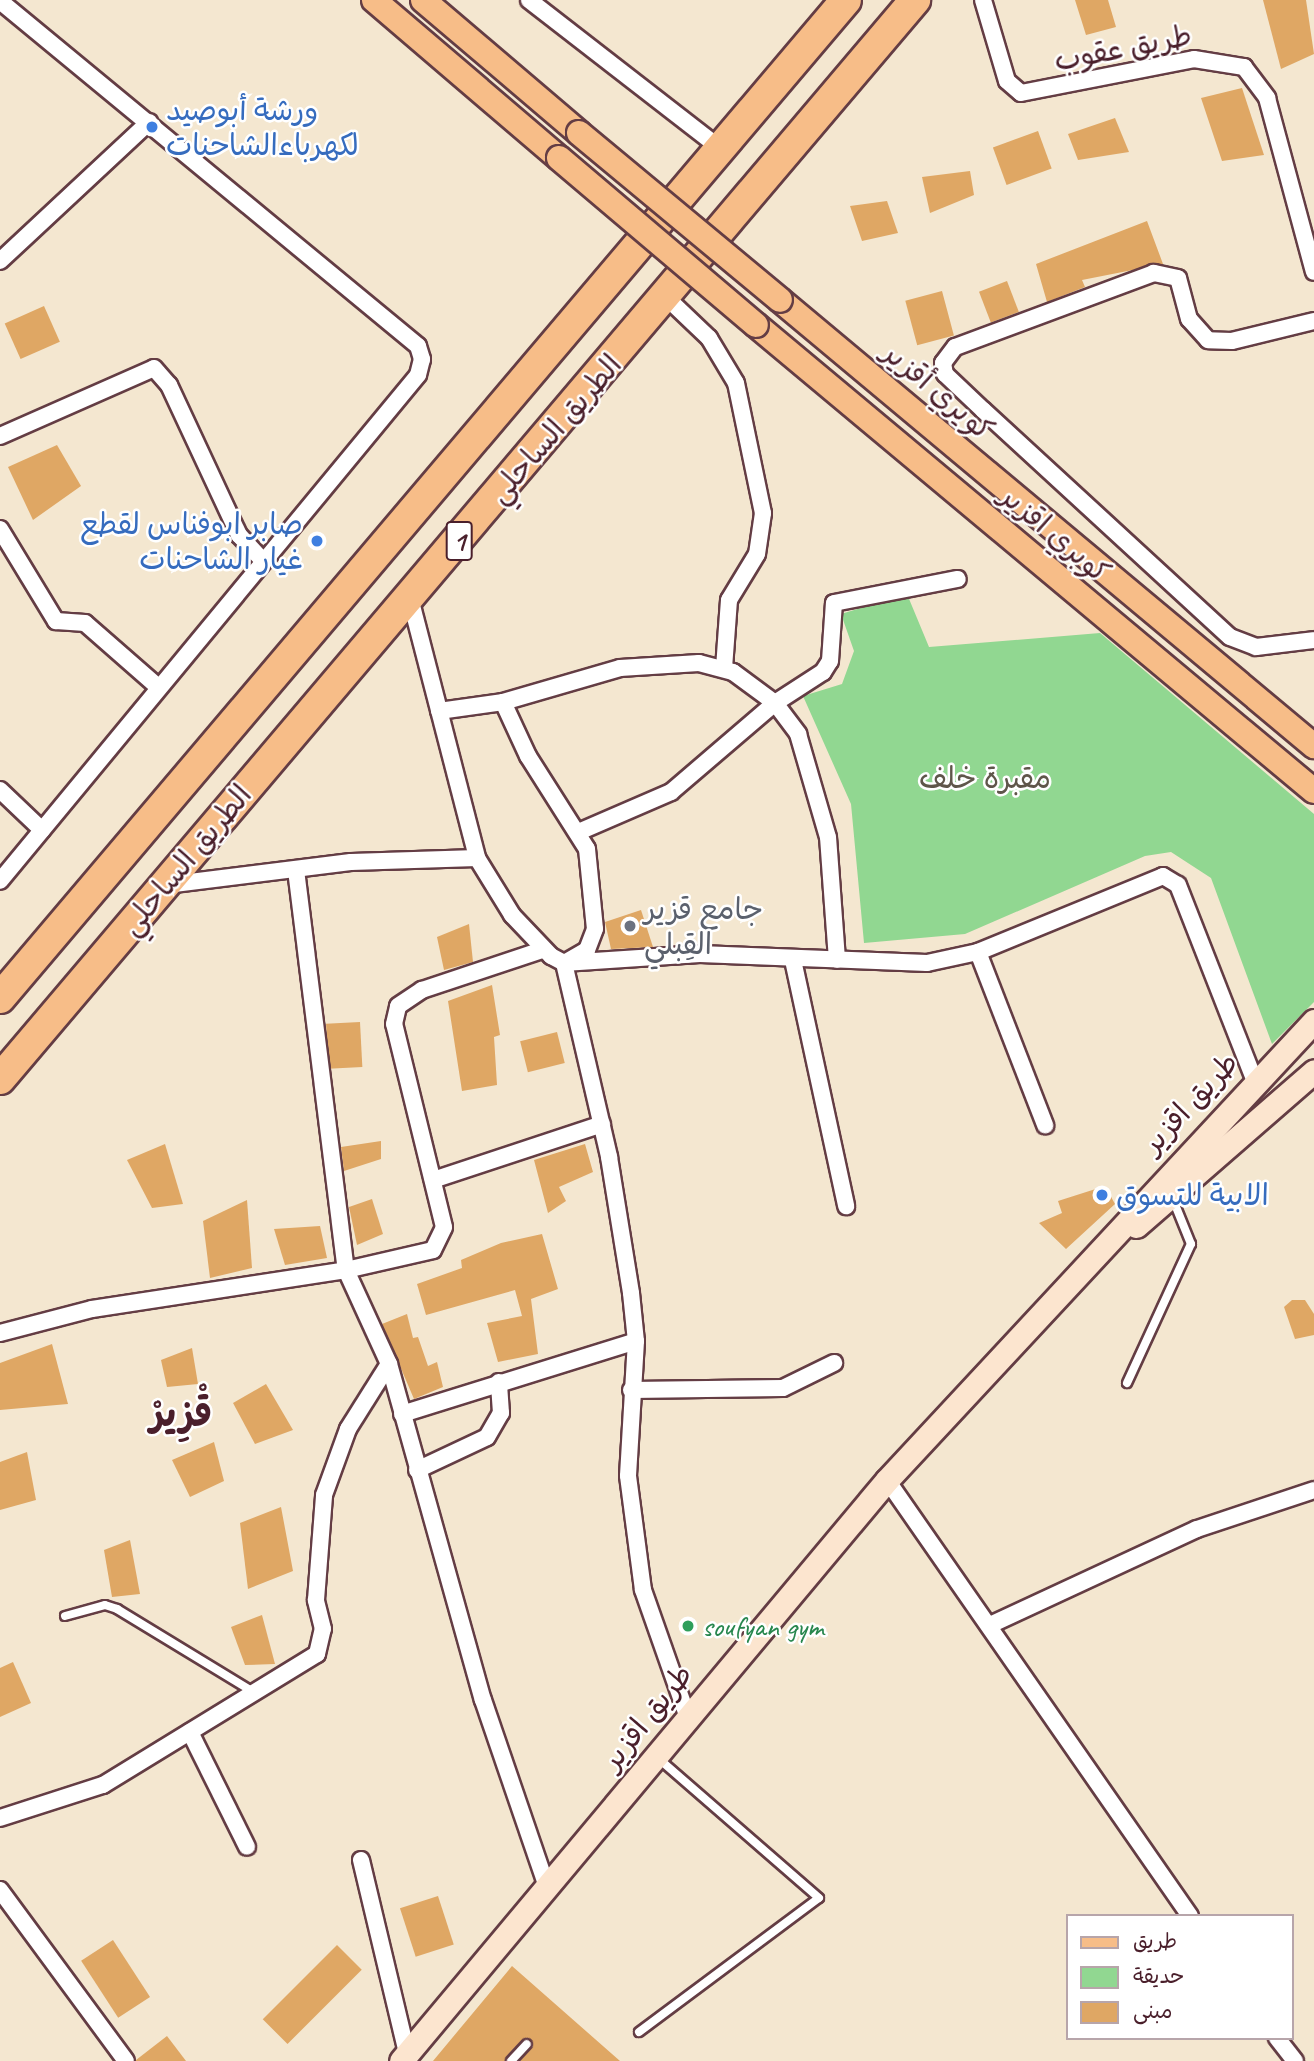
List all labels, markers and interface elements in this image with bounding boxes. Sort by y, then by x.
street label: طريق عقوب [1051,17,1195,79]
place label: ورشة أبوصيد لكهرباءالشاحنات [166,92,359,162]
marker: ورشة أبوصيد لكهرباءالشاحنات [144,119,160,135]
street label: كويري أقزير [875,334,1001,448]
street label: الطريق الساحلي [481,347,629,511]
street label: كوبري اقزير [992,477,1118,591]
place label: صابر ابوفناس لقطع غيار الشاحنات [80,506,303,576]
road number: 1 [445,516,473,566]
marker: صابر ابوفناس لقطع غيار الشاحنات [309,533,325,549]
park label: مقبرة خلف [919,760,1051,796]
street label: الطريق الساحلي [113,777,259,943]
place label: جامع قزير القِبلي [644,891,763,962]
marker: جامع قزير القِبلي [622,918,638,934]
street label: طريق اقزير [1134,1045,1246,1161]
place label: الابية للتسوق [1116,1177,1269,1213]
marker: الابية للتسوق [1094,1187,1110,1203]
district label: قْزِيرْ [150,1392,212,1436]
place label: soufyan gym [702,1608,824,1644]
marker: soufyan gym [680,1618,696,1634]
street label: طريق اقزير [593,1657,701,1777]
legend [1066,1914,1293,2040]
text: طريق [1133,1928,1177,1954]
text: حديقة [1133,1963,1184,1989]
text: مبنى [1133,1998,1172,2024]

